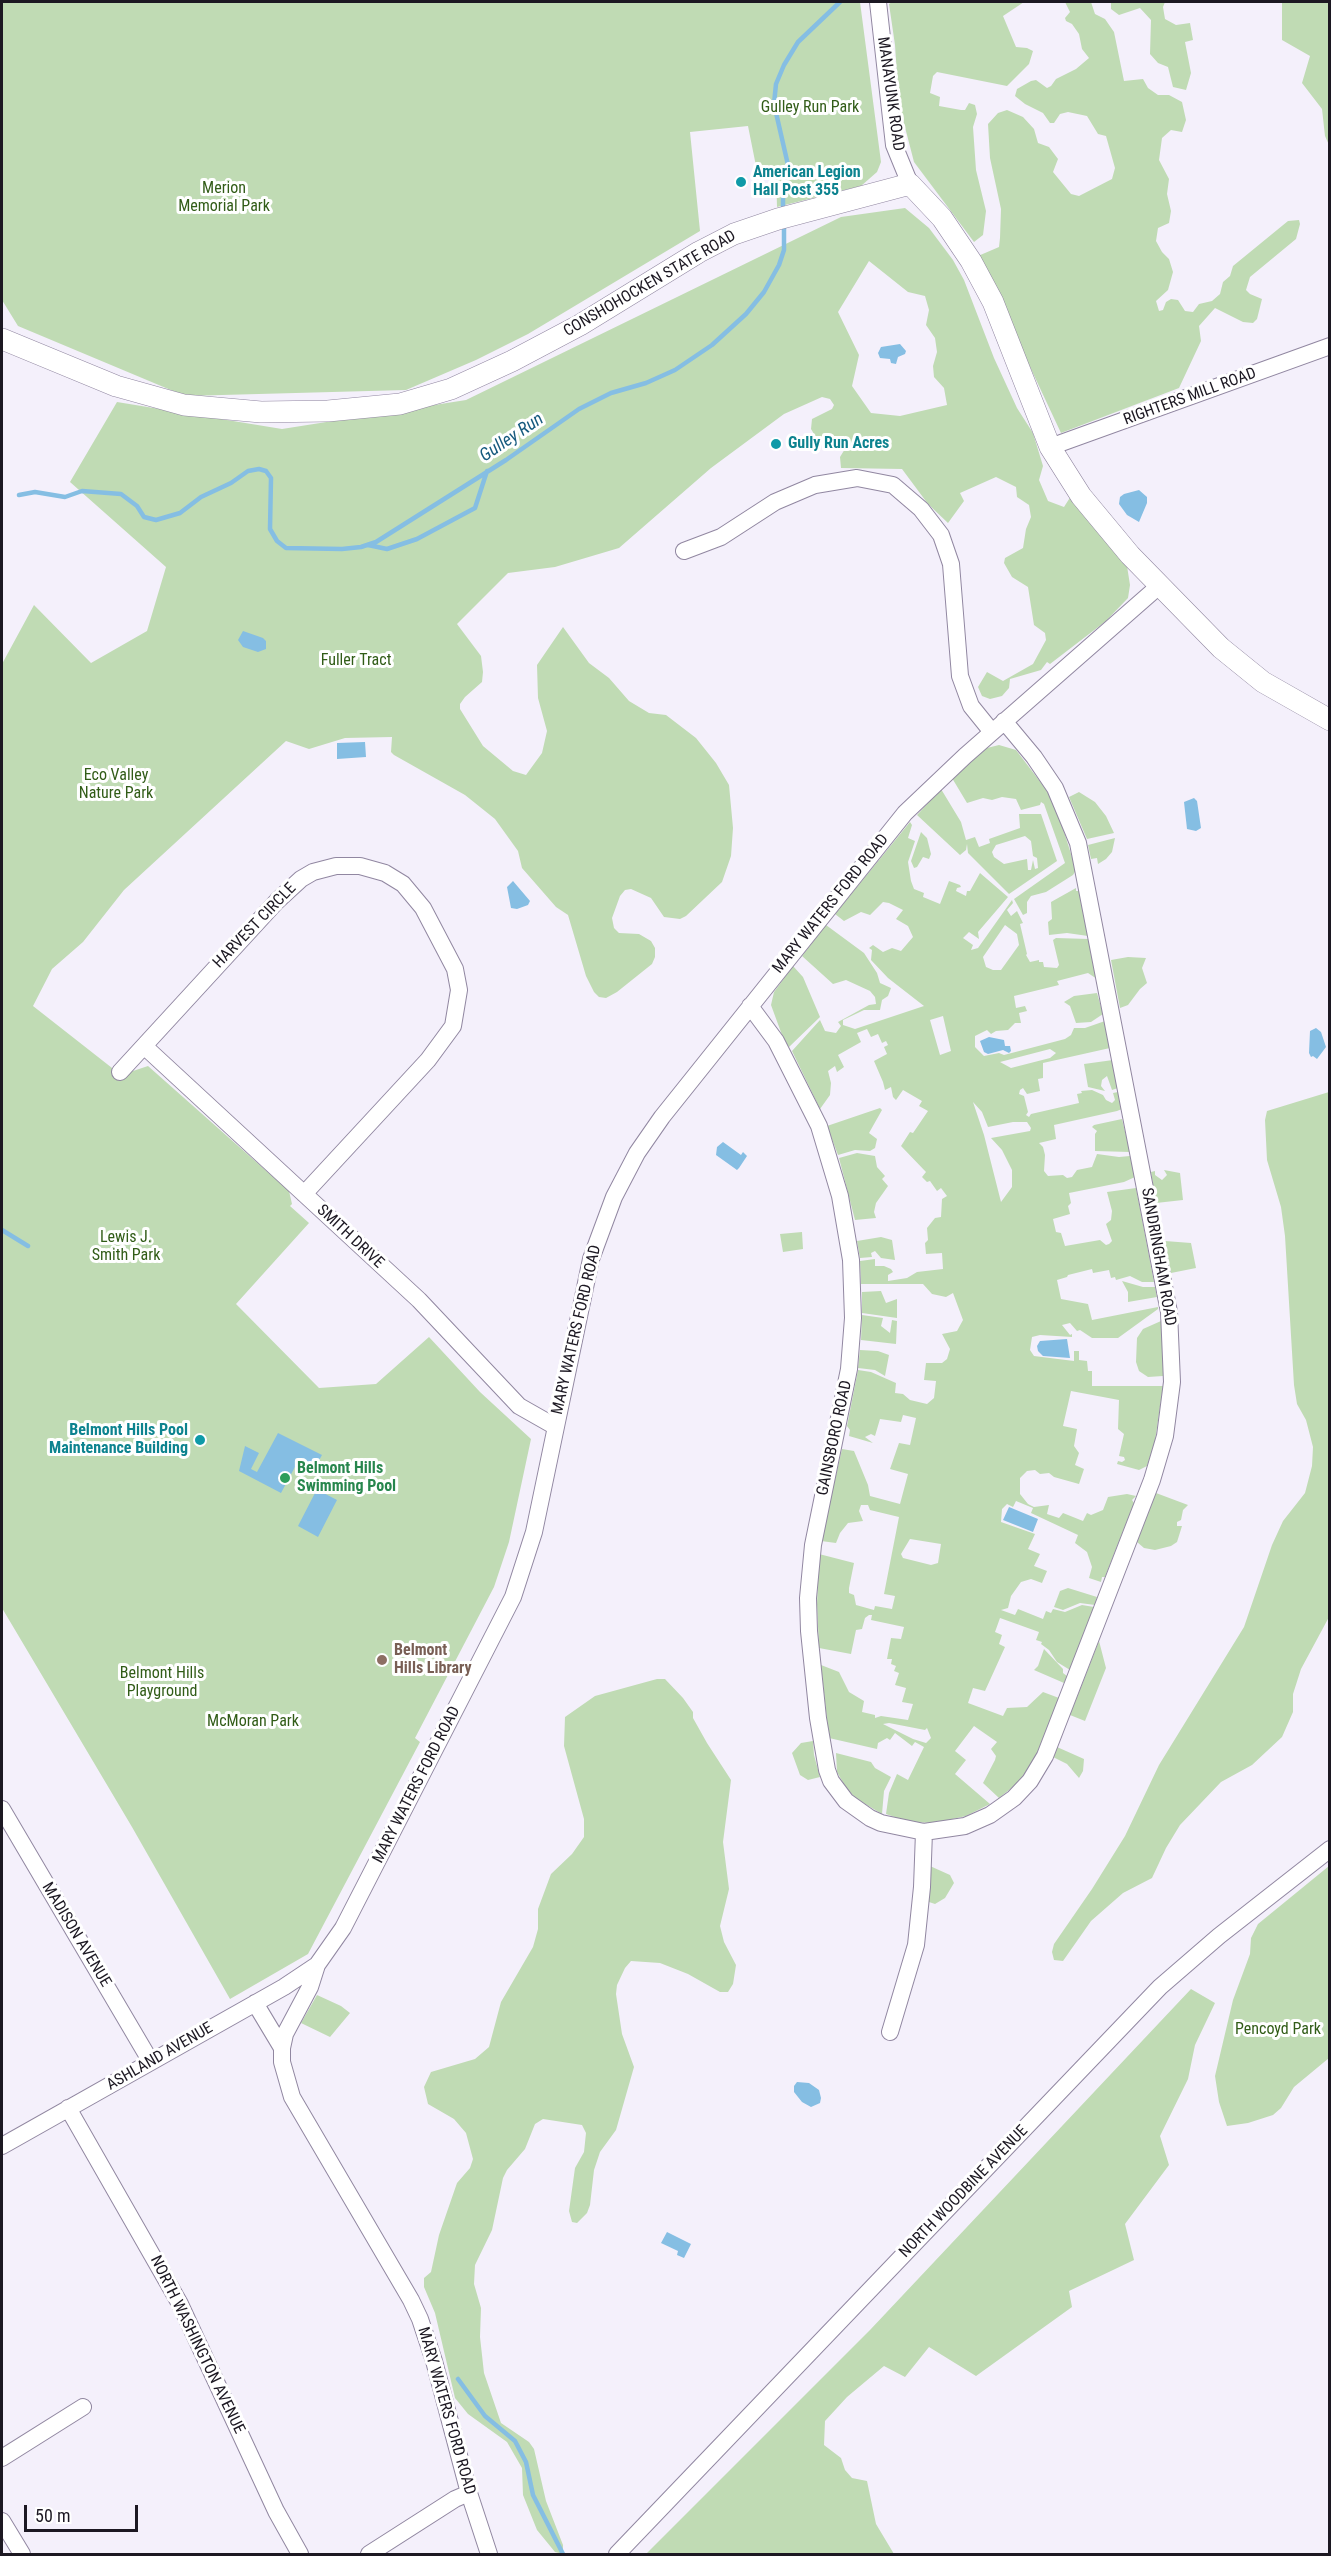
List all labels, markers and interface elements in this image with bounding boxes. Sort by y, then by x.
street label: MANAYUNK ROAD [872,36,908,152]
park label: Gulley Run Park [761,98,859,118]
place label: American Legion Hall Post 355 [753,163,861,201]
marker: American Legion Hall Post 355 [734,175,748,189]
park label: Merion Memorial Park [178,179,270,217]
street label: CONSHOHOCKEN STATE ROAD [560,227,740,341]
street label: RIGHTERS MILL ROAD [1121,364,1259,430]
water label: Gulley Run [476,409,548,467]
place label: Gully Run Acres [788,434,889,454]
marker: Gully Run Acres [769,437,783,451]
park label: Fuller Tract [321,651,391,671]
park label: Eco Valley Nature Park [79,766,153,804]
street label: MARY WATERS FORD ROAD [769,831,893,977]
street label: HARVEST CIRCLE [210,879,300,973]
street label: SANDRINGHAM ROAD [1136,1187,1180,1327]
street label: SMITH DRIVE [313,1201,387,1273]
park label: Lewis J. Smith Park [92,1228,160,1266]
street label: MARY WATERS FORD ROAD [548,1243,606,1417]
street label: GAINSBORO ROAD [813,1379,857,1497]
place label: Belmont Hills Pool Maintenance Building [49,1421,188,1459]
marker: Belmont Hills Pool Maintenance Building [193,1433,207,1447]
place label: Belmont Hills Swimming Pool [297,1459,396,1497]
marker: Belmont Hills Swimming Pool [278,1471,292,1485]
place label: Belmont Hills Library [394,1641,472,1679]
marker: Belmont Hills Library [375,1653,389,1667]
park label: Belmont Hills Playground [120,1664,204,1702]
street label: MARY WATERS FORD ROAD [369,1703,465,1867]
park label: McMoran Park [207,1712,299,1732]
street label: MADISON AVENUE [37,1879,115,1991]
street label: ASHLAND AVENUE [103,2019,217,2095]
park label: Pencoyd Park [1235,2020,1321,2040]
street label: NORTH WOODBINE AVENUE [896,2122,1032,2262]
street label: NORTH WASHINGTON AVENUE [145,2253,249,2437]
street label: MARY WATERS FORD ROAD [413,2325,479,2497]
scale bar [27,2493,141,2531]
text: 50 m [35,2505,70,2526]

